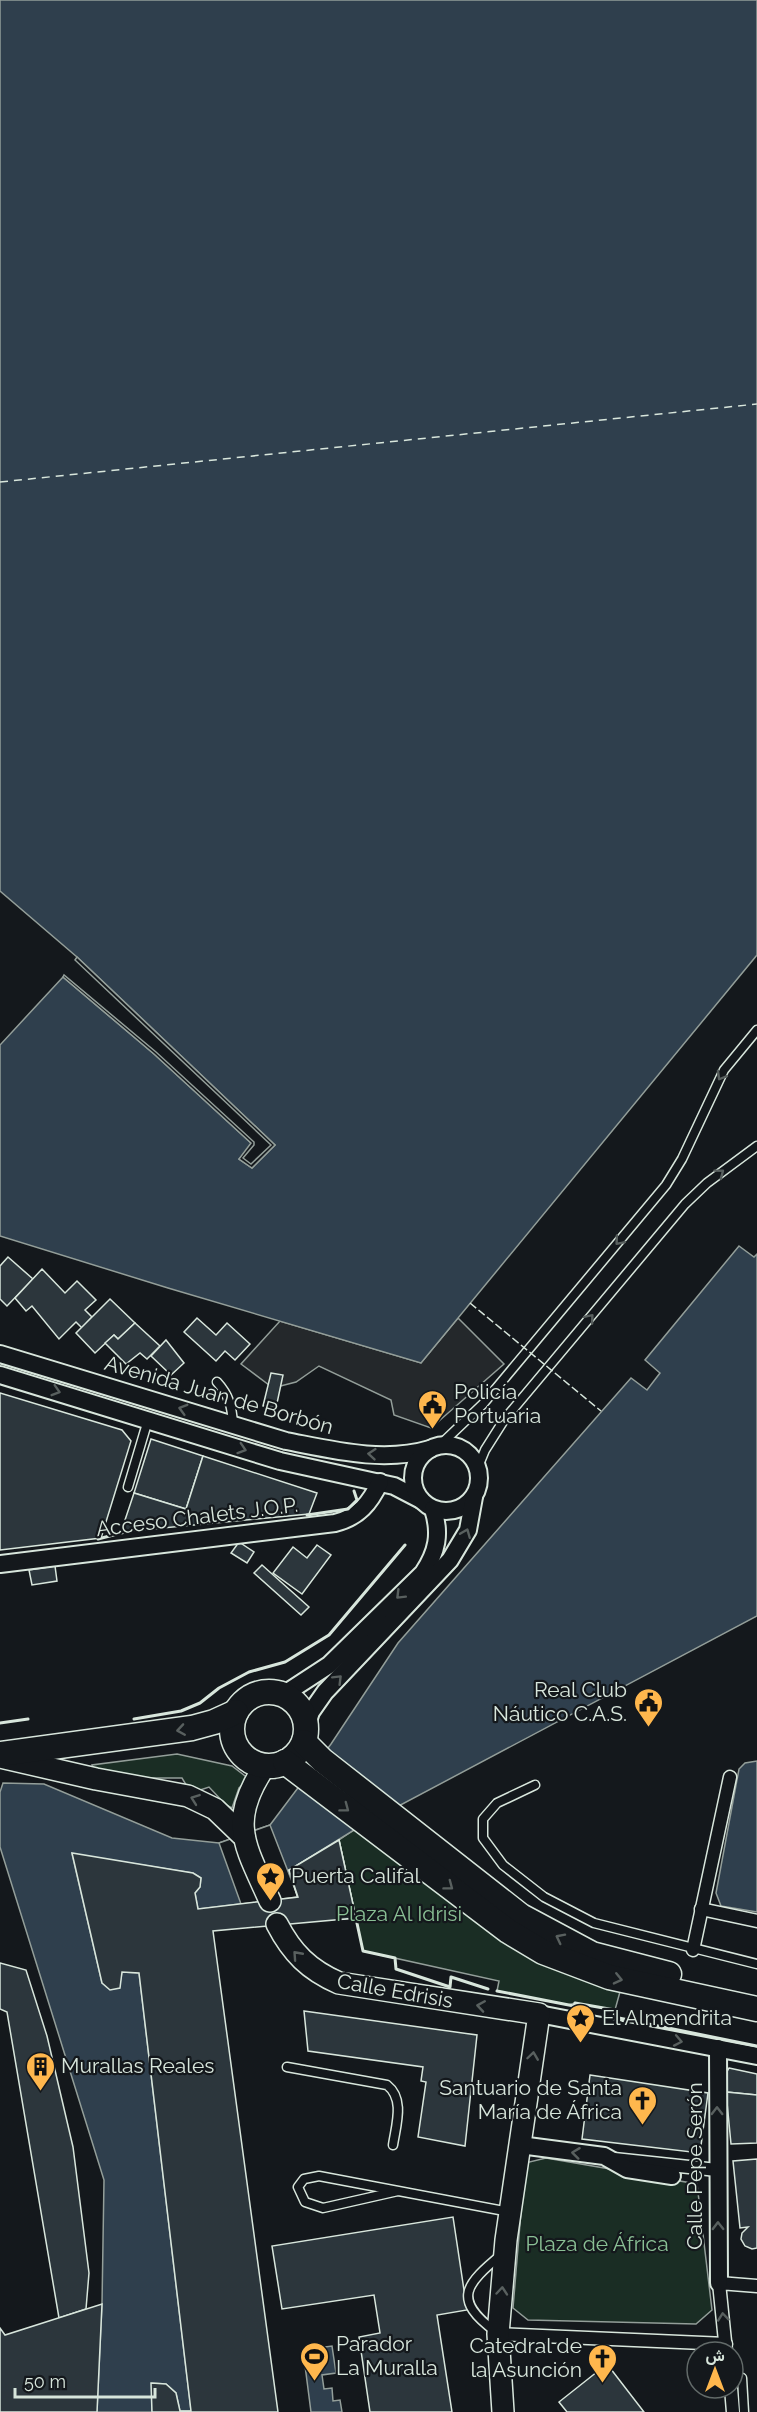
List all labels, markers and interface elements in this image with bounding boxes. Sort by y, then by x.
one-way arrow [716,1070,728,1080]
one-way arrow [713,1169,724,1180]
one-way arrow [616,1234,627,1245]
one-way arrow [583,1314,594,1325]
street label: Avenida Juan de Borbón [102,1350,336,1439]
place label: Policía Portuaria [454,1379,541,1428]
one-way arrow [50,1384,61,1396]
public building icon: Policía Portuaria [417,1388,449,1430]
one-way arrow [178,1404,189,1416]
one-way arrow [236,1442,247,1454]
one-way arrow [368,1448,377,1461]
street label: Acceso Chalets J.O.P. [95,1492,299,1541]
one-way arrow [459,1528,471,1539]
one-way arrow [396,1588,407,1599]
one-way arrow [330,1675,341,1686]
place label: Real Club Náutico C.A.S. [493,1677,627,1726]
public building icon: Real Club Náutico C.A.S. [632,1686,664,1728]
one-way arrow [176,1723,185,1735]
one-way arrow [190,1793,201,1806]
one-way arrow [339,1800,350,1811]
place icon: Puerta Califal [254,1860,286,1902]
place label: Puerta Califal [291,1863,421,1888]
one-way arrow [442,1879,453,1890]
park label: Plaza Al Idrisi [336,1901,462,1926]
one-way arrow [555,1934,566,1946]
one-way arrow [293,1951,304,1962]
street label: Calle Edrisis [335,1968,455,2013]
one-way arrow [612,1972,622,1985]
one-way arrow [476,2000,485,2012]
place icon: El Almendrita [565,2002,597,2044]
place label: El Almendrita [602,2005,732,2030]
one-way arrow [673,2034,683,2047]
building icon: Murallas Reales [24,2050,56,2092]
one-way arrow [526,2051,538,2060]
place label: Murallas Reales [61,2053,214,2078]
place label: Santuario de Santa María de África [439,2075,622,2124]
street label: Calle Pepe Serón [682,2082,707,2250]
church icon: Santuario de Santa María de África [627,2084,659,2126]
one-way arrow [711,2107,723,2116]
one-way arrow [572,2147,581,2159]
one-way arrow [711,2222,724,2231]
park label: Plaza de África [525,2231,669,2256]
one-way arrow [495,2286,508,2295]
one-way arrow [717,2313,730,2322]
place label: Parador La Muralla [336,2331,438,2380]
place label: Catedral de la Asunción [469,2333,582,2382]
sports icon: Parador La Muralla [299,2340,331,2382]
north arrow [685,2340,745,2400]
church icon: Catedral de la Asunción [587,2342,619,2384]
text: ش [705,2346,725,2365]
scale bar [15,2361,154,2399]
text: 50 m [24,2371,66,2392]

